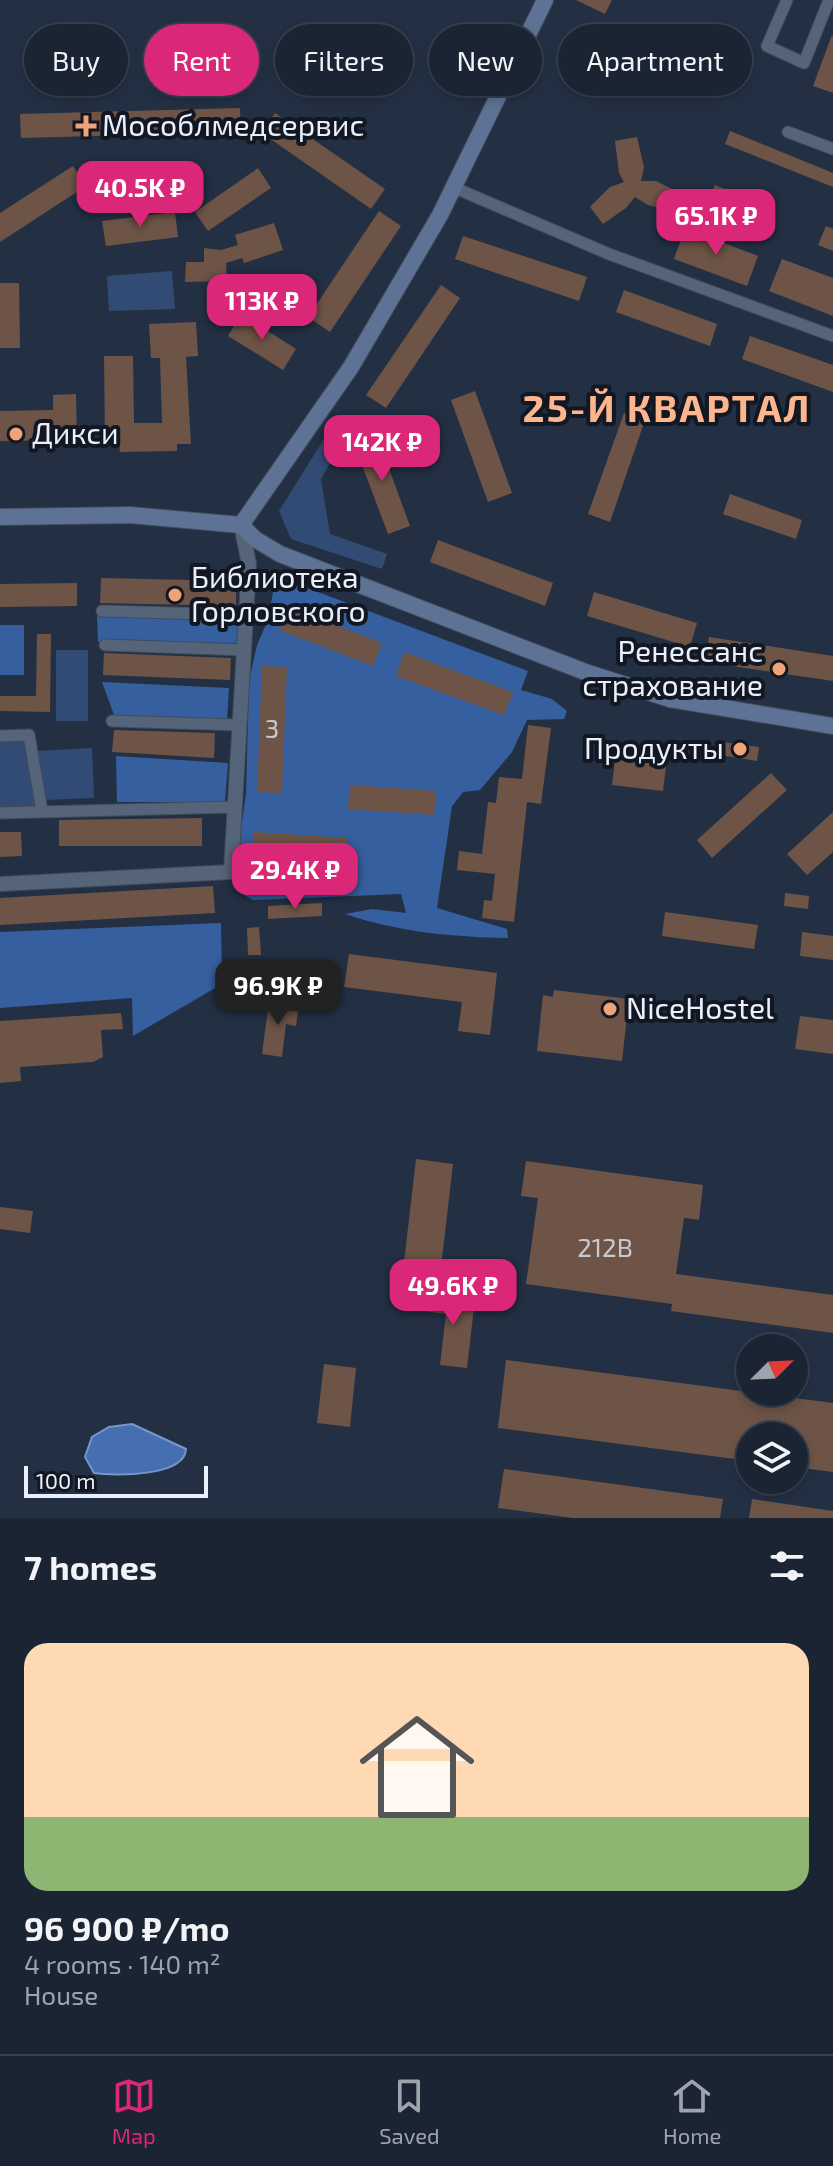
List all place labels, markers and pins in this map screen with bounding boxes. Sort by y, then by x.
place label: Мособлмедсервис [102,106,364,142]
marker: Мособлмедсервис [77,117,95,135]
pin: 40.5K ₽ [66,161,214,229]
pin: 65.1K ₽ [642,189,790,257]
pin: 113K ₽ [197,274,327,342]
place label: Дикси [32,414,119,450]
pin: 142K ₽ [317,415,447,483]
marker: Дикси [7,425,25,443]
place label: Библиотека Горловского [191,558,366,628]
marker: Библиотека Горловского [166,586,184,604]
place label: Ренессанс страхование [582,632,763,702]
marker: Ренессанс страхование [770,660,788,678]
place label: Продукты [584,729,724,766]
marker: Продукты [731,740,749,758]
pin: 29.4K ₽ [221,843,369,911]
pin: 96.9K ₽ [204,959,352,1027]
place label: NiceHostel [626,989,774,1025]
marker: NiceHostel [601,1000,619,1018]
pin: 49.6K ₽ [379,1259,527,1327]

